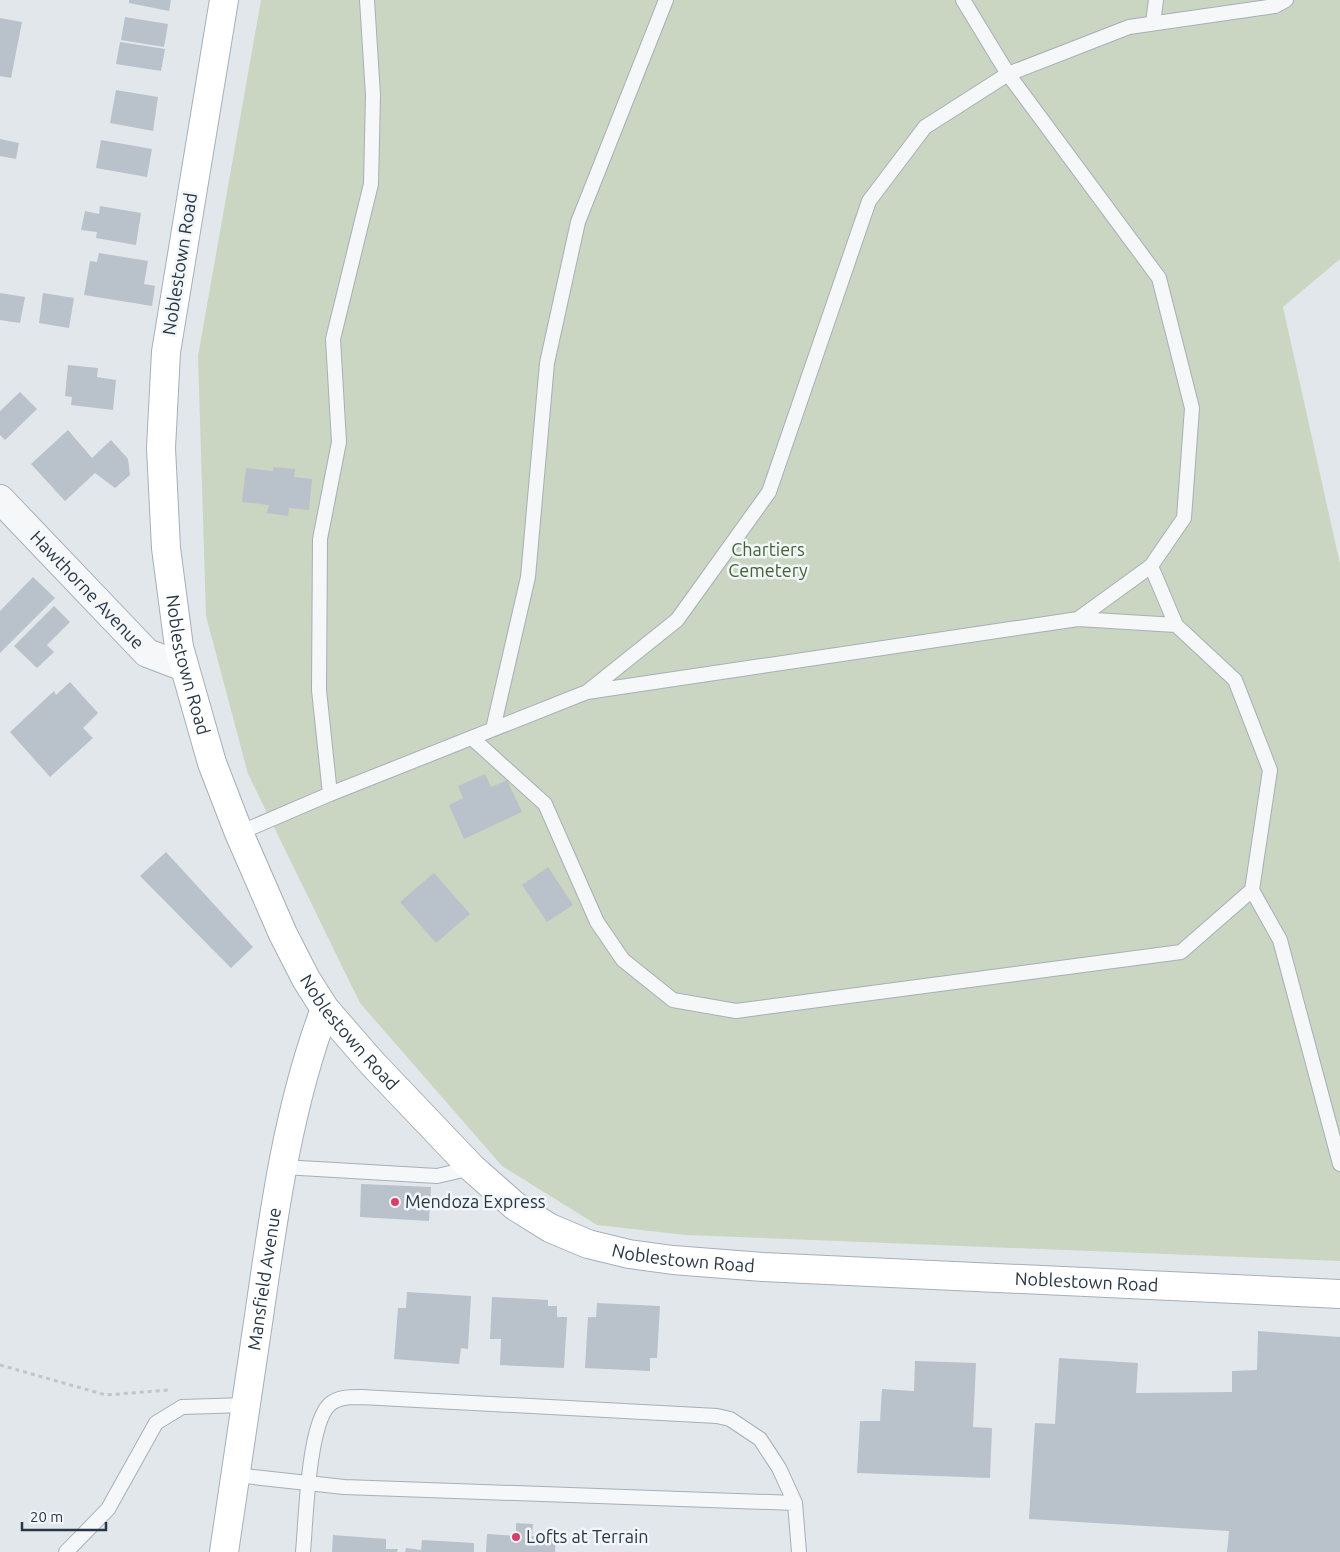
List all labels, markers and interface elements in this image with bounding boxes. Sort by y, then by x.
street label: Noblestown Road [158,191,200,336]
street label: Hawthorne Avenue [27,526,149,653]
park label: Chartiers Cemetery [728,539,808,580]
street label: Noblestown Road [163,593,214,737]
street label: Noblestown Road [297,970,403,1094]
place label: Mendoza Express [405,1191,546,1211]
marker: Mendoza Express [389,1196,401,1208]
street label: Mansfield Avenue [243,1206,284,1352]
street label: Noblestown Road [610,1239,756,1275]
street label: Noblestown Road [1014,1268,1159,1294]
scale bar [22,1500,106,1532]
text: 20 m [30,1508,63,1525]
place label: Lofts at Terrain [526,1526,649,1546]
marker: Lofts at Terrain [510,1531,522,1543]

